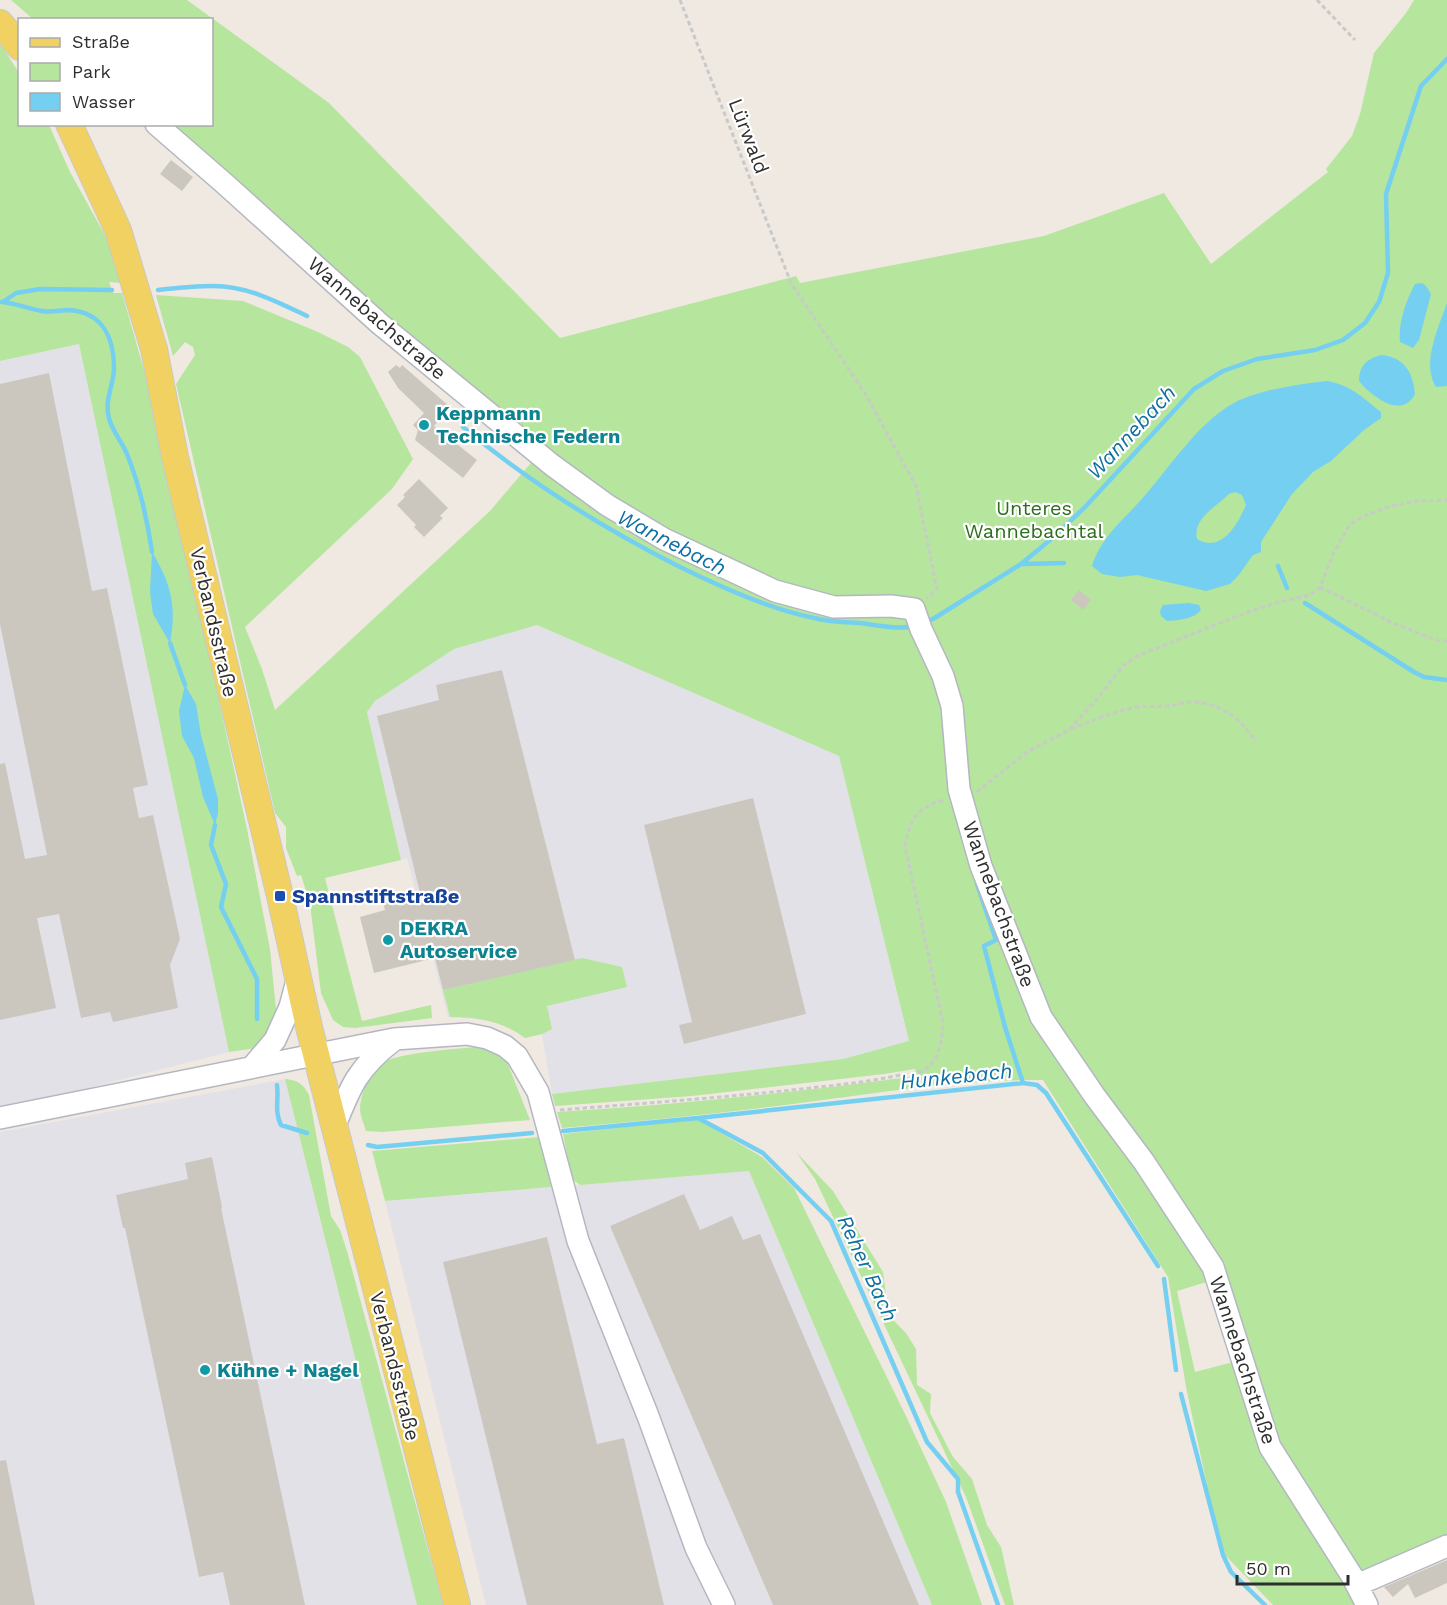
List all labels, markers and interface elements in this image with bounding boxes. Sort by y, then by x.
legend [18,18,213,126]
text: Straße [72,31,130,52]
text: Park [72,61,111,82]
text: Wasser [72,91,135,112]
street label: Lürwald [724,95,774,177]
street label: Wannebachstraße [303,251,451,385]
water label: Wannebach [1081,380,1181,484]
place label: Keppmann Technische Federn [436,401,620,448]
marker: Keppmann Technische Federn [417,418,431,432]
park label: Unteres Wannebachtal [964,496,1104,543]
water label: Wannebach [613,504,731,580]
street label: Verbandsstraße [185,545,243,699]
street label: Wannebachstraße [958,817,1040,991]
place label: Spannstiftstraße [292,884,459,908]
marker: Spannstiftstraße [273,889,287,903]
place label: DEKRA Autoservice [400,916,517,963]
marker: DEKRA Autoservice [381,933,395,947]
water label: Hunkebach [899,1058,1013,1094]
water label: Reher Bach [832,1211,904,1325]
street label: Wannebachstraße [1204,1273,1282,1447]
street label: Verbandsstraße [365,1289,425,1443]
place label: Kühne + Nagel [217,1358,359,1382]
marker: Kühne + Nagel [198,1363,212,1377]
scale bar [1237,1548,1348,1586]
text: 50 m [1246,1558,1291,1579]

